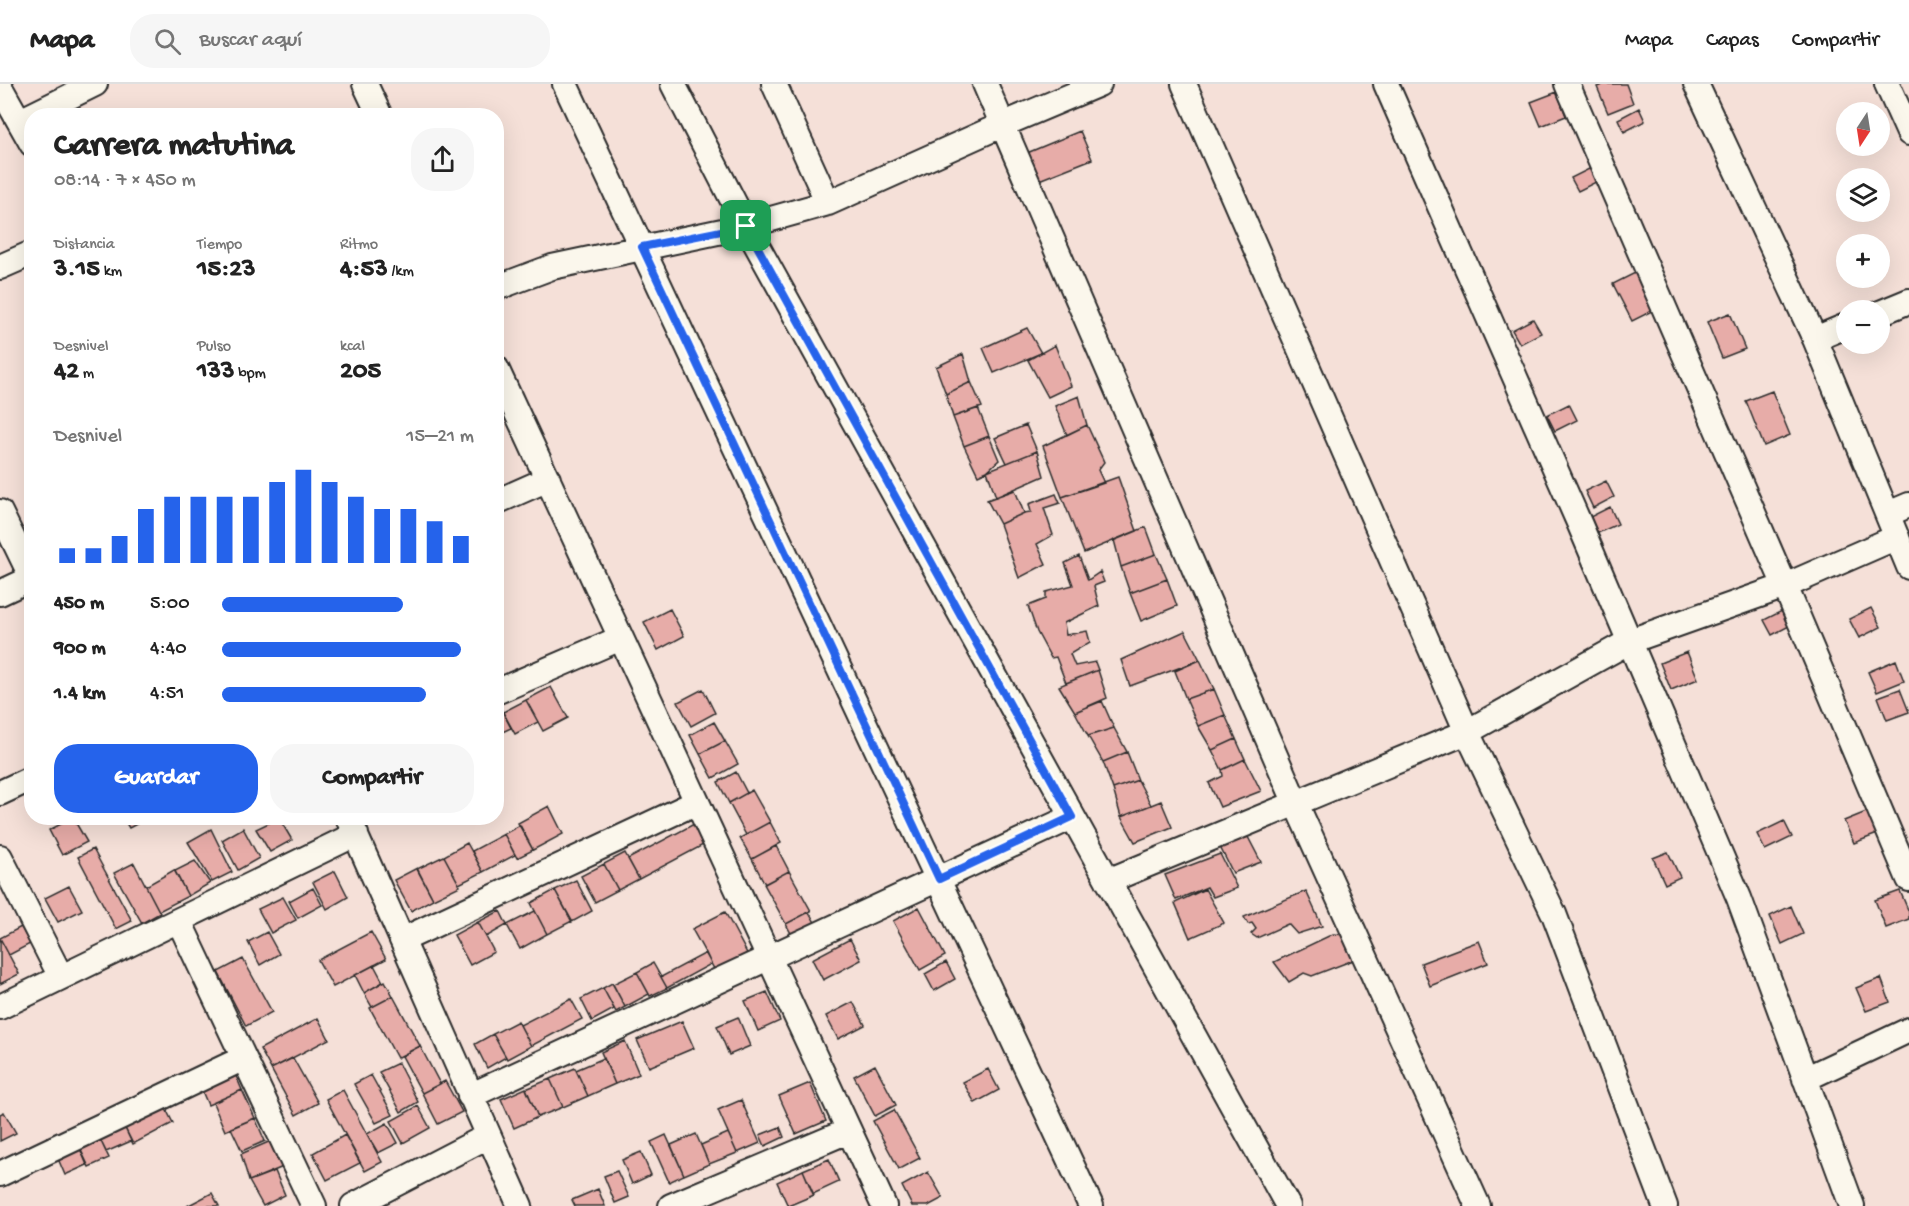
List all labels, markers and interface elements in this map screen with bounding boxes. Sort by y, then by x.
search box [130,14,550,68]
text: Mapa [30,25,94,58]
icon: search [151,25,184,58]
text: Buscar aquí [199,28,302,54]
text: Mapa [1625,29,1673,54]
text: Capas [1706,29,1759,54]
text: Compartir [1792,29,1879,54]
north arrow [1836,102,1890,156]
map controls [1836,102,1890,354]
text: Carrera matutina [54,128,294,166]
button: share [411,128,474,191]
button: layers [1836,168,1890,222]
text: 08:14 · 7 × 450 m [54,170,196,193]
pin [720,200,771,251]
icon: arrive [729,209,762,242]
button: + [1836,234,1890,288]
text: Distancia [54,236,115,255]
text: Tiempo [197,236,242,255]
text: Ritmo [340,236,378,255]
text: 3.15 [54,255,100,286]
text: 15:23 [197,255,256,286]
text: 4:53 [340,255,388,286]
text: km [100,263,122,282]
text: /km [388,263,414,282]
button: − [1836,300,1890,354]
text: Desnivel [54,338,108,357]
text: Pulso [197,338,231,357]
text: kcal [340,338,365,357]
text: 42 [54,357,79,388]
text: 133 [197,357,235,388]
text: 205 [340,357,381,388]
text: m [79,365,94,384]
text: bpm [235,365,266,384]
text: Desnivel [54,426,122,449]
text: 15–21 m [406,426,474,449]
text: 450 m [54,593,104,616]
text: 5:00 [150,593,190,616]
text: 900 m [54,638,106,661]
text: 4:40 [150,638,187,661]
text: 1.4 km [54,683,106,706]
text: 4:51 [150,683,184,706]
button: Guardar [54,744,258,813]
button: Compartir [270,744,474,813]

